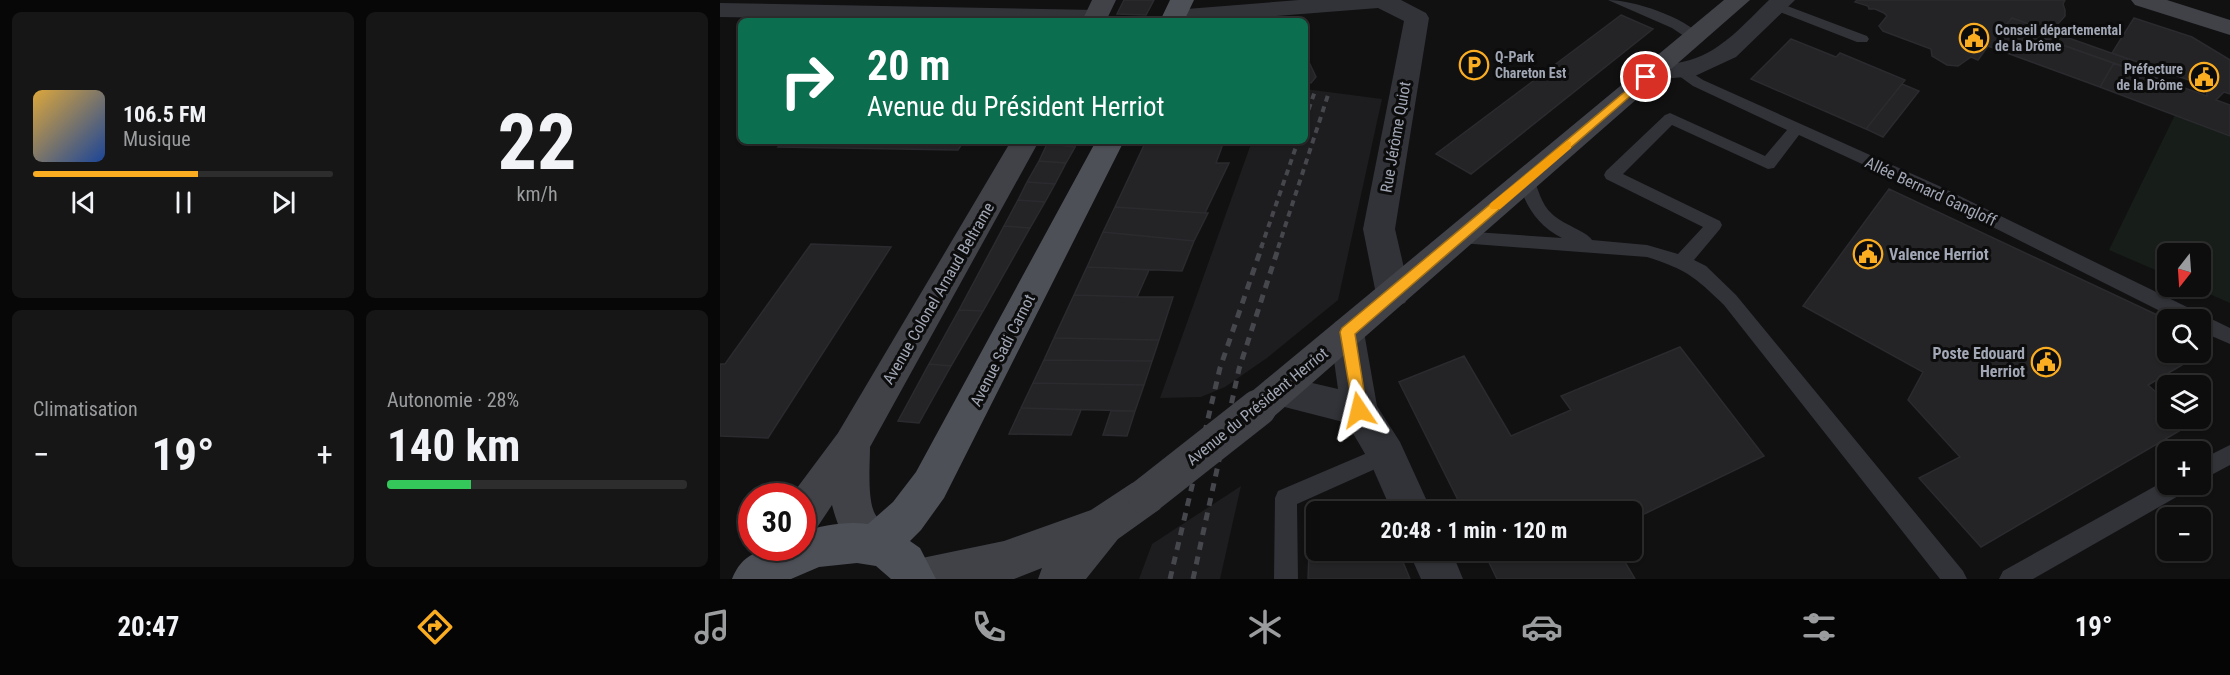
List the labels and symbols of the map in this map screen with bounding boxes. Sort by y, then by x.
public building icon: Conseil départemental de la Drôme [1958,22,1990,54]
place label: Conseil départemental de la Drôme [1995,22,2122,54]
parking icon: Q-Park Chareton Est [1458,49,1490,81]
place label: Q-Park Chareton Est [1495,49,1566,81]
pin [1620,51,1671,102]
place label: Préfecture de la Drôme [2116,61,2183,93]
public building icon: Préfecture de la Drôme [2188,61,2220,93]
street label: Rue Jérôme Quiot [1376,80,1415,194]
street label: Allée Bernard Gangloff [1862,153,1999,230]
street label: Avenue Colonel Arnaud Beltrame [879,199,998,387]
public building icon: Valence Herriot [1852,238,1884,270]
north arrow [2157,243,2211,297]
place label: Valence Herriot [1889,245,1989,264]
street label: Avenue Sadi Carnot [966,291,1039,409]
street label: Avenue du Président Herriot [1183,343,1332,469]
place label: Poste Edouard Herriot [1932,344,2025,381]
public building icon: Poste Edouard Herriot [2030,346,2062,378]
position arrow [1327,378,1391,442]
speed limit sign: 30 [738,483,816,561]

